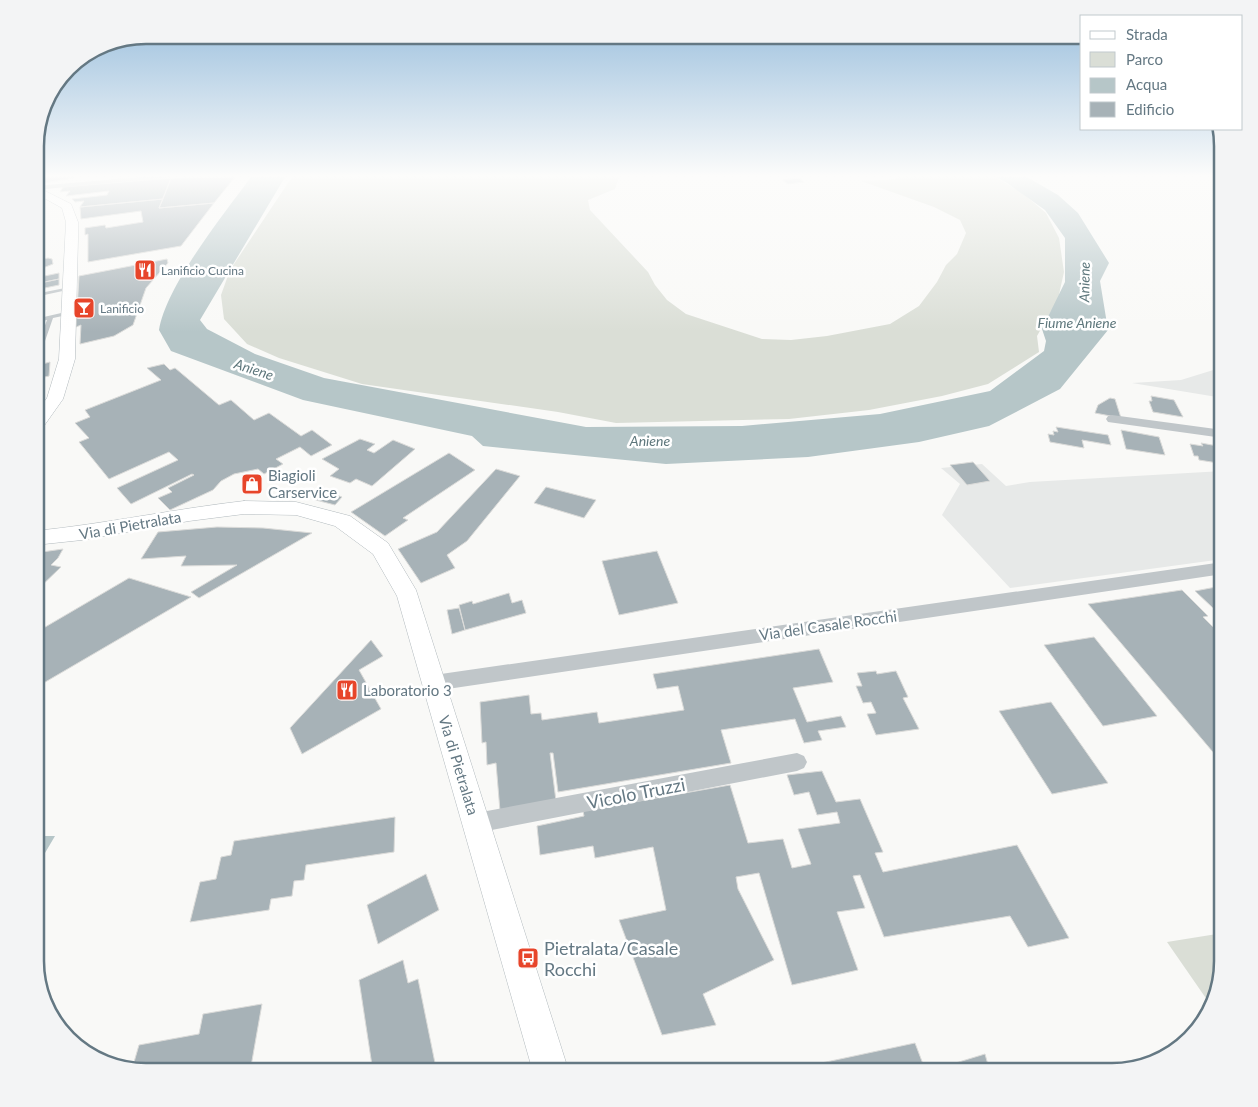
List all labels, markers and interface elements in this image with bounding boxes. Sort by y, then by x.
legend [1080,15,1243,130]
text: Strada [1126,25,1168,43]
text: Parco [1126,50,1163,68]
text: Acqua [1126,75,1167,93]
text: Edificio [1126,100,1174,118]
restaurant icon: Lanificio Cucina [133,258,157,282]
water label: Aniene [1075,261,1093,303]
place label: Lanificio Cucina [161,263,244,278]
bar icon: Lanificio [72,296,96,320]
place label: Lanificio [100,301,144,316]
water label: Fiume Aniene [1038,314,1117,331]
water label: Aniene [231,354,276,383]
water label: Aniene [629,432,670,449]
place label: Biagioli Carservice [268,466,337,501]
shop icon: Biagioli Carservice [240,472,264,496]
street label: Via di Pietralata [78,507,182,543]
street label: Via del Casale Rocchi [758,606,898,644]
restaurant icon: Laboratorio 3 [335,678,359,702]
place label: Laboratorio 3 [363,681,452,699]
street label: Via di Pietralata [435,713,483,817]
street label: Vicolo Truzzi [585,773,687,813]
place label: Pietralata/Casale Rocchi [544,937,678,980]
bus stop icon: Pietralata/Casale Rocchi [516,946,540,970]

